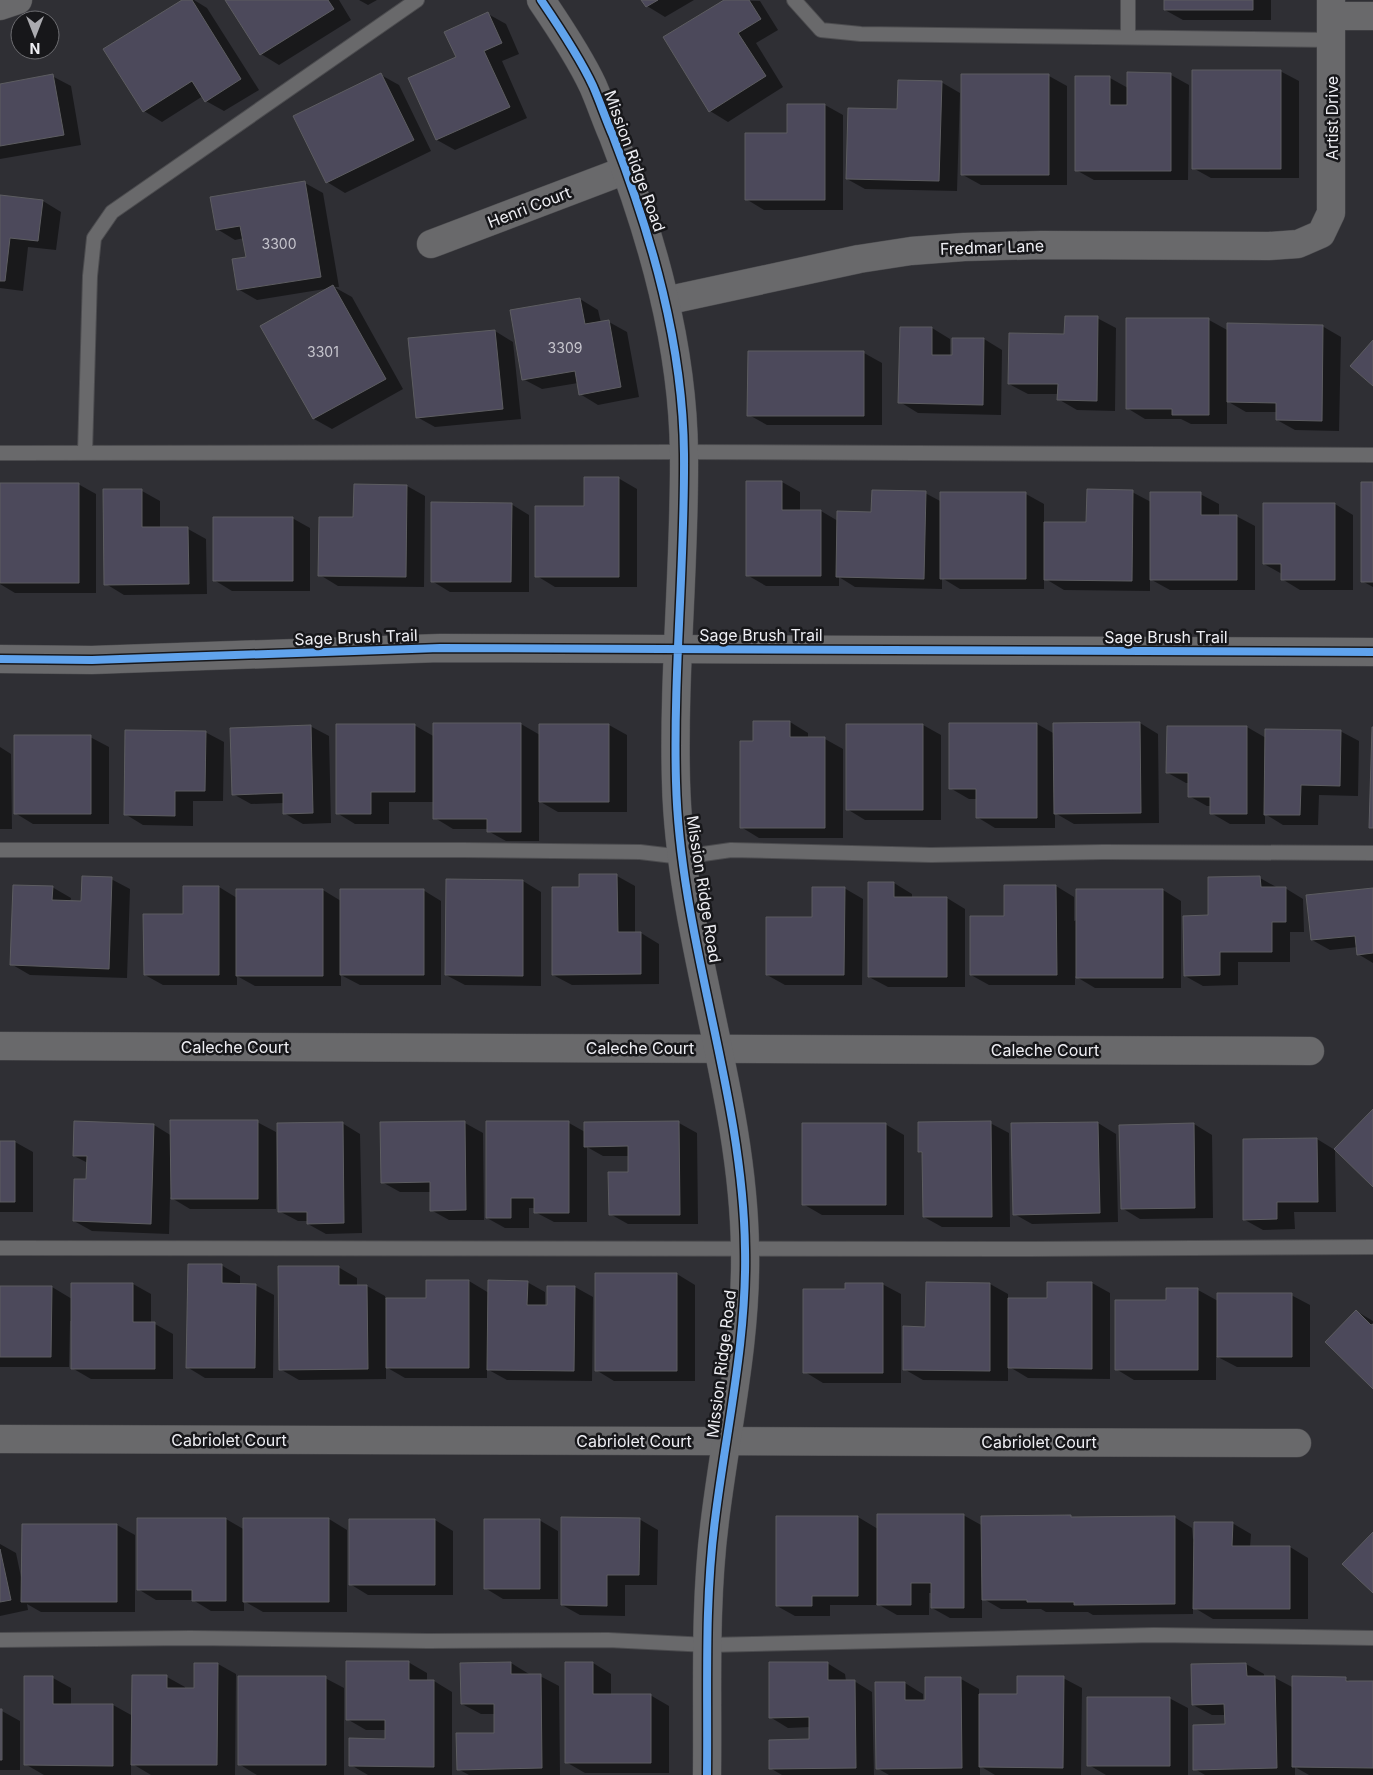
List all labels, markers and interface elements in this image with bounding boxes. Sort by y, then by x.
north arrow [10,10,60,60]
text: N [30,40,40,57]
street label: Artist Drive [1322,76,1342,160]
street label: Mission Ridge Road [600,88,670,234]
street label: Henri Court [485,182,573,232]
house number: 3300 [262,235,296,252]
street label: Fredmar Lane [940,235,1044,259]
house number: 3309 [548,339,582,356]
house number: 3301 [307,343,339,360]
street label: Sage Brush Trail [294,625,418,649]
street label: Sage Brush Trail [699,625,823,645]
street label: Sage Brush Trail [1104,627,1228,647]
street label: Mission Ridge Road [682,814,726,964]
street label: Caleche Court [181,1037,289,1057]
street label: Caleche Court [586,1038,694,1058]
street label: Caleche Court [991,1040,1099,1060]
street label: Mission Ridge Road [702,1289,740,1439]
street label: Cabriolet Court [171,1430,287,1450]
street label: Cabriolet Court [576,1431,692,1451]
street label: Cabriolet Court [981,1432,1097,1452]

